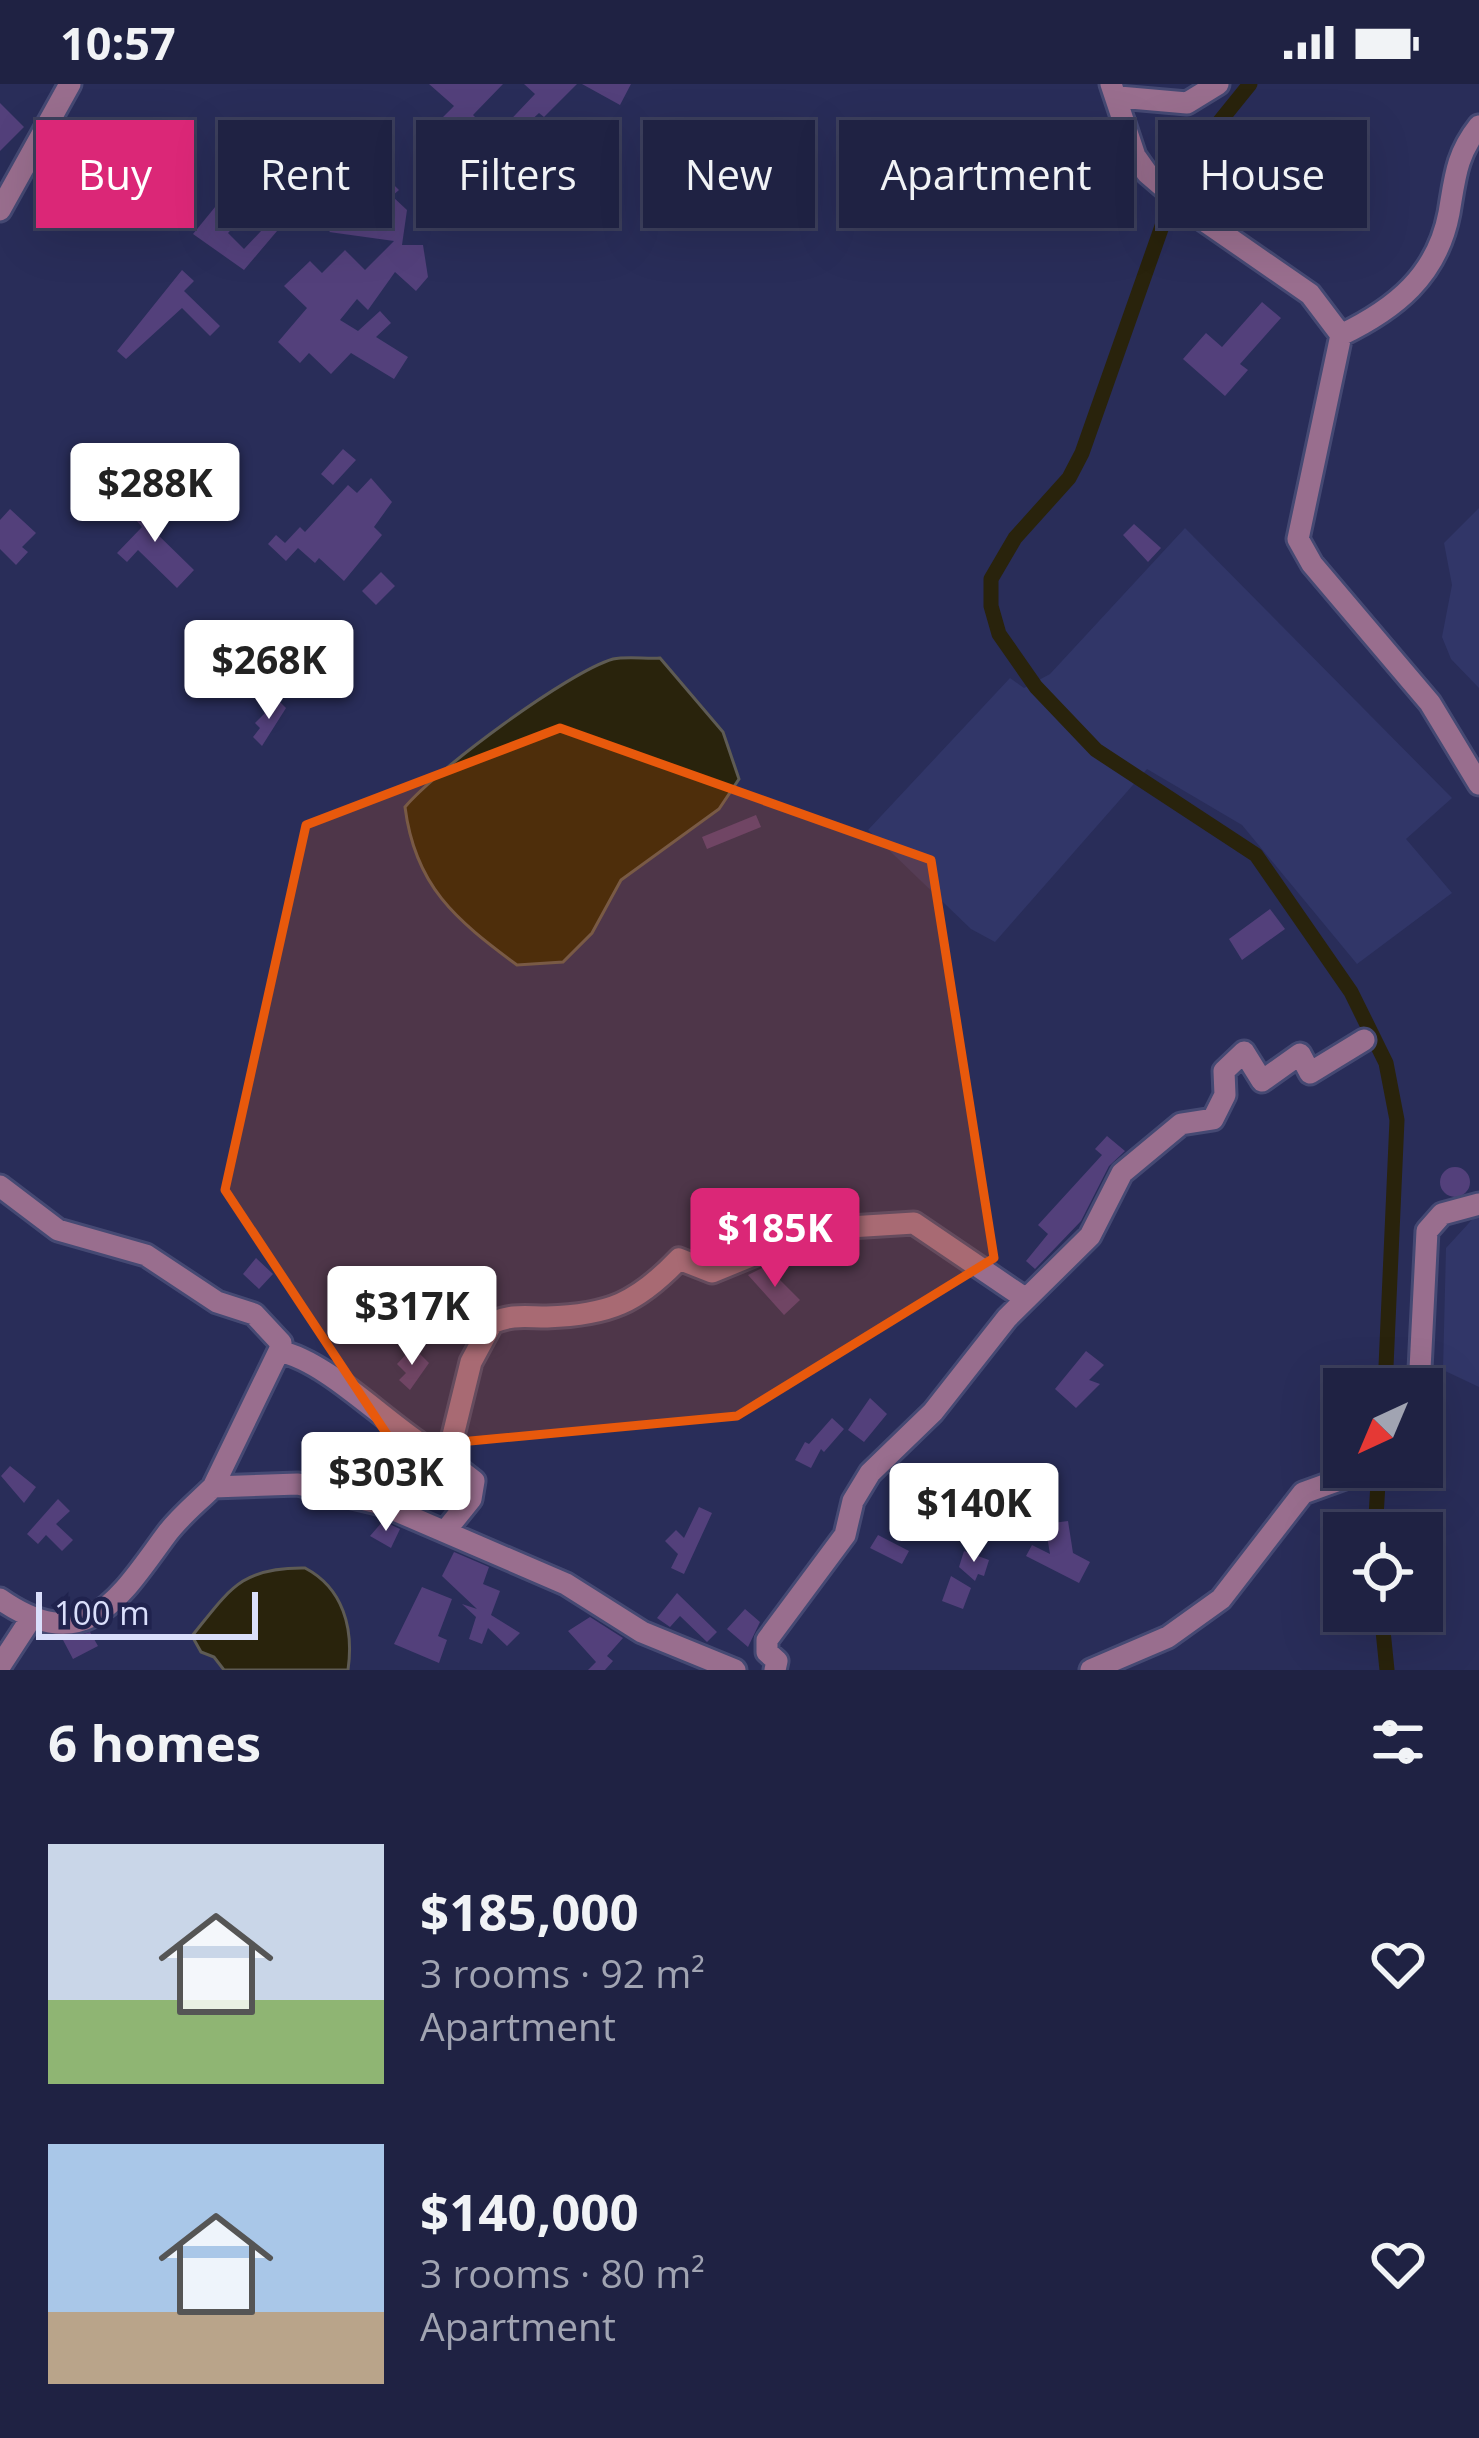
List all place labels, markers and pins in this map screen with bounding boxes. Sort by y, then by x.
pin: $288K [71,443,239,545]
pin: $268K [185,620,353,722]
pin: $185K [691,1188,859,1290]
pin: $317K [328,1266,496,1368]
pin: $303K [302,1432,470,1534]
pin: $140K [890,1463,1058,1565]

